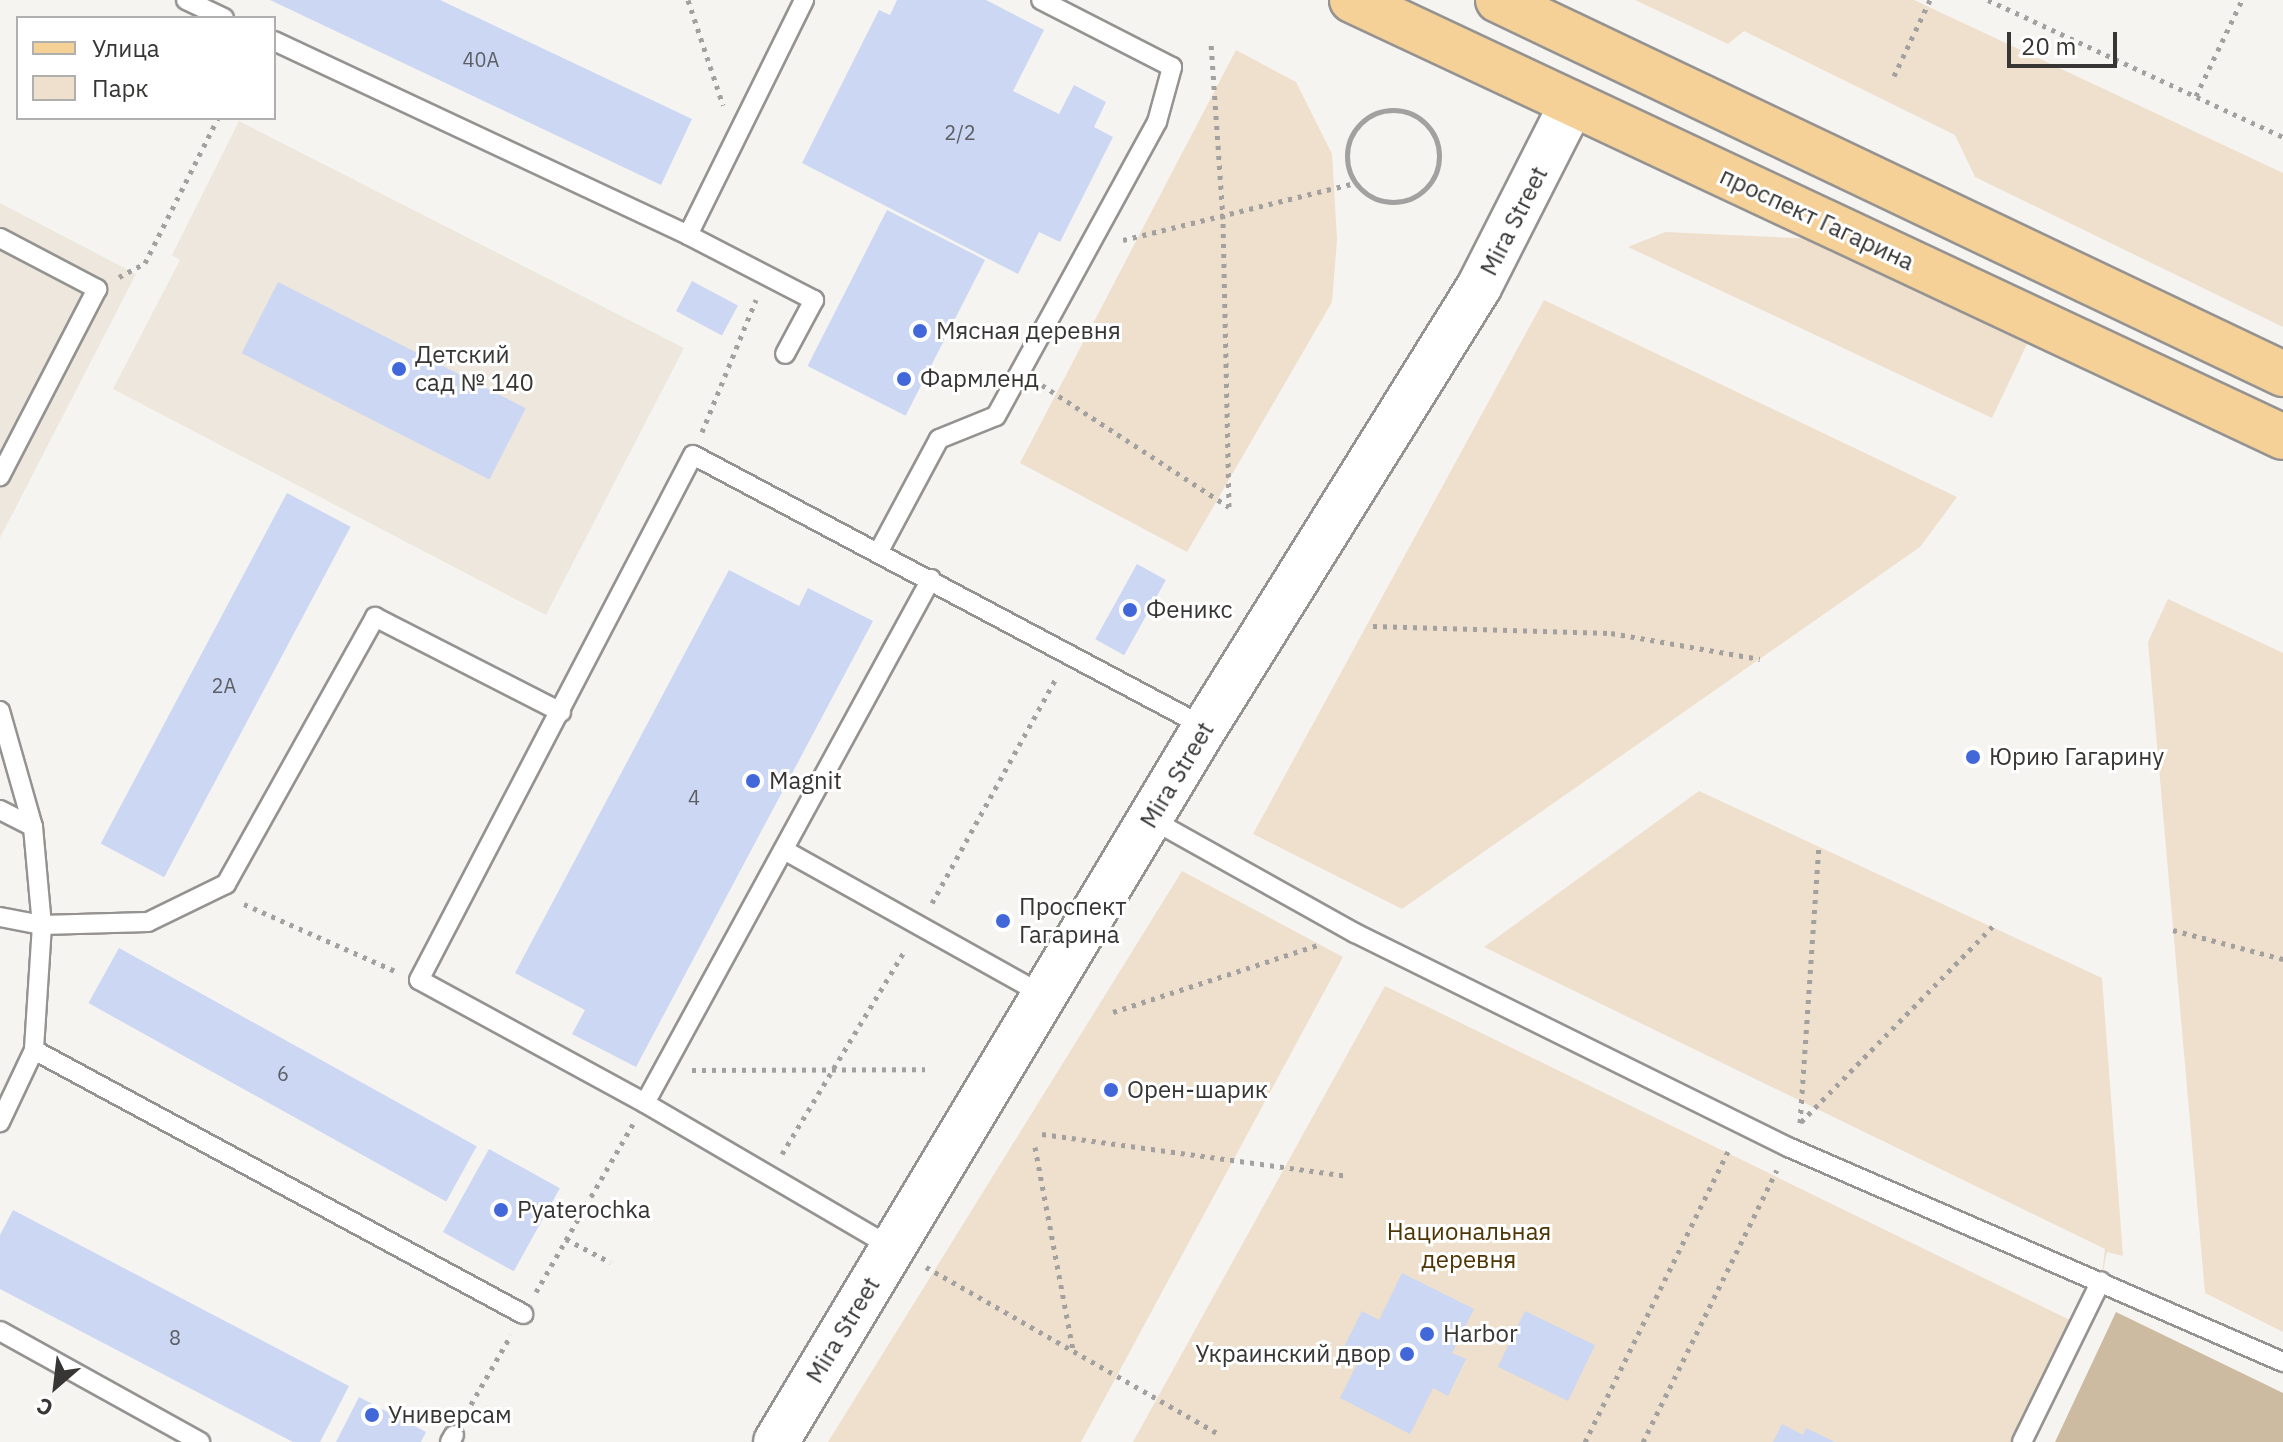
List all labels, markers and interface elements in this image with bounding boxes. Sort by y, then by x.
legend [16,16,276,120]
scale bar [2011,16,2121,66]
text: 20 m [2021,30,2076,62]
text: Улица [92,32,160,64]
house number: 40А [463,47,499,71]
text: Парк [92,72,149,104]
house number: 2/2 [944,120,976,144]
street label: проспект Гагарина [1715,161,1919,277]
street label: Mira Street [1474,162,1554,280]
place label: Мясная деревня [936,317,1121,345]
marker: Мясная деревня [911,322,929,340]
place label: Детский сад № 140 [415,341,534,397]
marker: Детский сад № 140 [390,360,408,378]
place label: Фармленд [920,365,1039,393]
marker: Фармленд [895,370,913,388]
place label: Феникс [1146,596,1233,624]
marker: Феникс [1121,601,1139,619]
house number: 2А [212,673,236,697]
street label: Mira Street [1134,717,1220,833]
place label: Юрию Гагарину [1989,743,2164,771]
marker: Юрию Гагарину [1964,748,1982,766]
place label: Magnit [769,767,842,795]
marker: Magnit [744,772,762,790]
house number: 4 [688,785,700,809]
place label: Проспект Гагарина [1019,893,1127,949]
marker: Проспект Гагарина [994,912,1012,930]
house number: 6 [277,1061,289,1085]
place label: Орен-шарик [1127,1076,1268,1104]
marker: Орен-шарик [1102,1081,1120,1099]
place label: Pyaterochka [517,1196,651,1224]
marker: Pyaterochka [492,1201,510,1219]
park label: Национальная деревня [1387,1218,1551,1274]
street label: Mira Street [800,1272,886,1388]
place label: Harbor [1443,1320,1518,1348]
house number: 8 [169,1325,181,1349]
marker: Harbor [1418,1325,1436,1343]
place label: Украинский двор [1195,1340,1391,1368]
marker: Украинский двор [1398,1345,1416,1363]
north arrow [16,1346,96,1426]
text: С [31,1391,58,1424]
place label: Универсам [388,1401,512,1429]
marker: Универсам [363,1406,381,1424]

